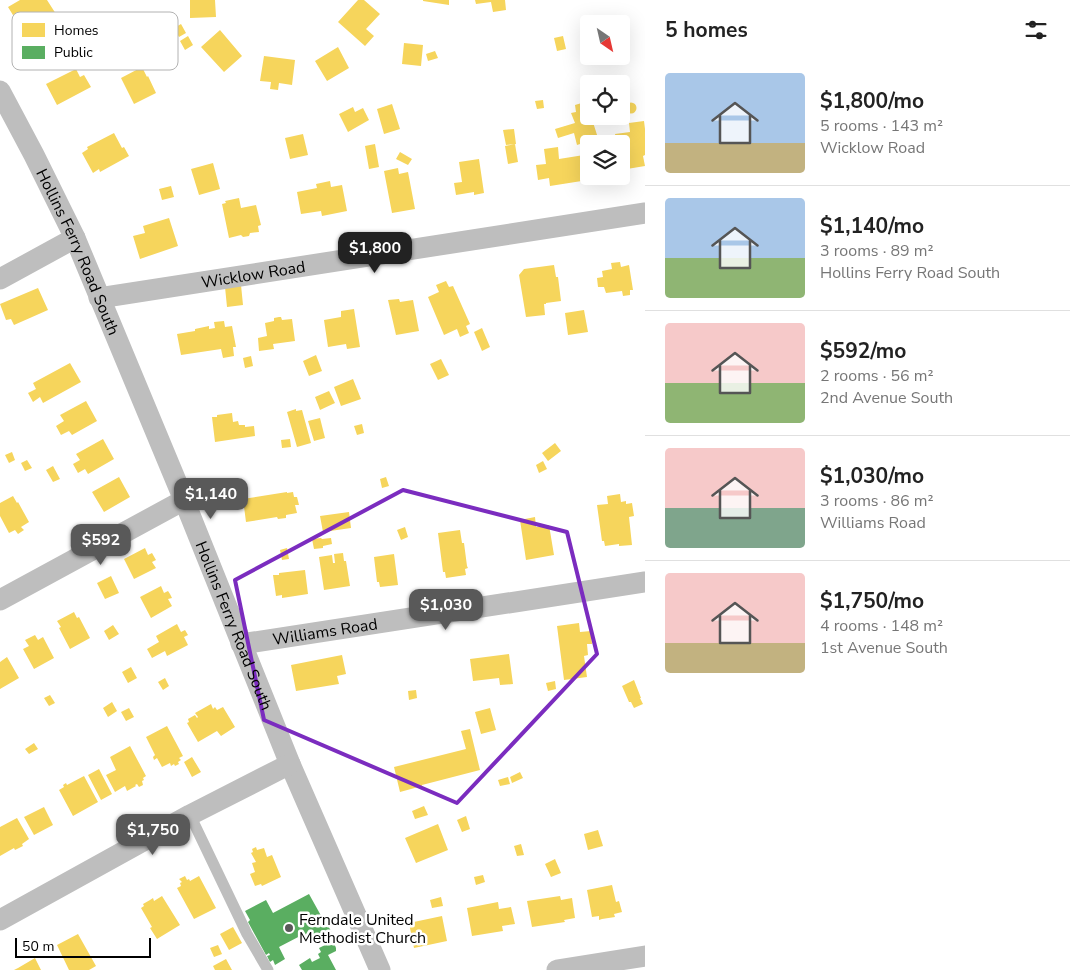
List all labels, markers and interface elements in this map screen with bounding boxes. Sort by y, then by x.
legend [12,12,178,70]
north arrow [580,15,630,65]
map controls [580,15,630,185]
text: 5 homes [665,16,748,44]
icon: filters [1022,16,1050,44]
text: Homes [54,21,99,40]
text: Public [54,43,93,62]
button: locate [580,75,630,125]
text: $1,800/mo [820,87,924,115]
icon: home [705,93,765,153]
text: 5 rooms · 143 m² [820,115,943,137]
button: layers [580,135,630,185]
text: Wicklow Road [820,137,925,159]
street label: Hollins Ferry Road South [30,165,124,339]
text: $1,140/mo [820,212,924,240]
icon: home [705,218,765,278]
pin: $1,800 [334,232,416,274]
text: $1,800 [349,237,401,259]
text: 3 rooms · 89 m² [820,240,933,262]
street label: Wicklow Road [200,256,307,294]
text: Hollins Ferry Road South [820,262,1000,284]
text: $592/mo [820,337,906,365]
icon: home [705,343,765,403]
text: 2 rooms · 56 m² [820,365,933,387]
text: 2nd Avenue South [820,387,953,409]
text: $1,030/mo [820,462,924,490]
icon: home [705,468,765,528]
pin: $1,140 [170,478,252,520]
text: $1,140 [185,483,237,505]
text: 3 rooms · 86 m² [820,490,933,512]
text: Williams Road [820,512,926,534]
pin: $592 [71,524,131,566]
text: $592 [82,529,120,551]
street label: Hollins Ferry Road South [190,538,277,714]
text: $1,750/mo [820,587,924,615]
pin: $1,030 [405,588,487,631]
icon: home [705,593,765,653]
text: $1,030 [420,594,472,616]
street label: Williams Road [271,613,379,651]
text: 4 rooms · 148 m² [820,615,943,637]
text: 1st Avenue South [820,637,948,659]
pin: $1,750 [112,814,194,856]
text: $1,750 [127,819,179,841]
place label: Ferndale United Methodist Church [299,909,426,949]
marker: Ferndale United Methodist Church [283,922,295,934]
scale bar [15,935,151,958]
text: 50 m [22,937,54,956]

